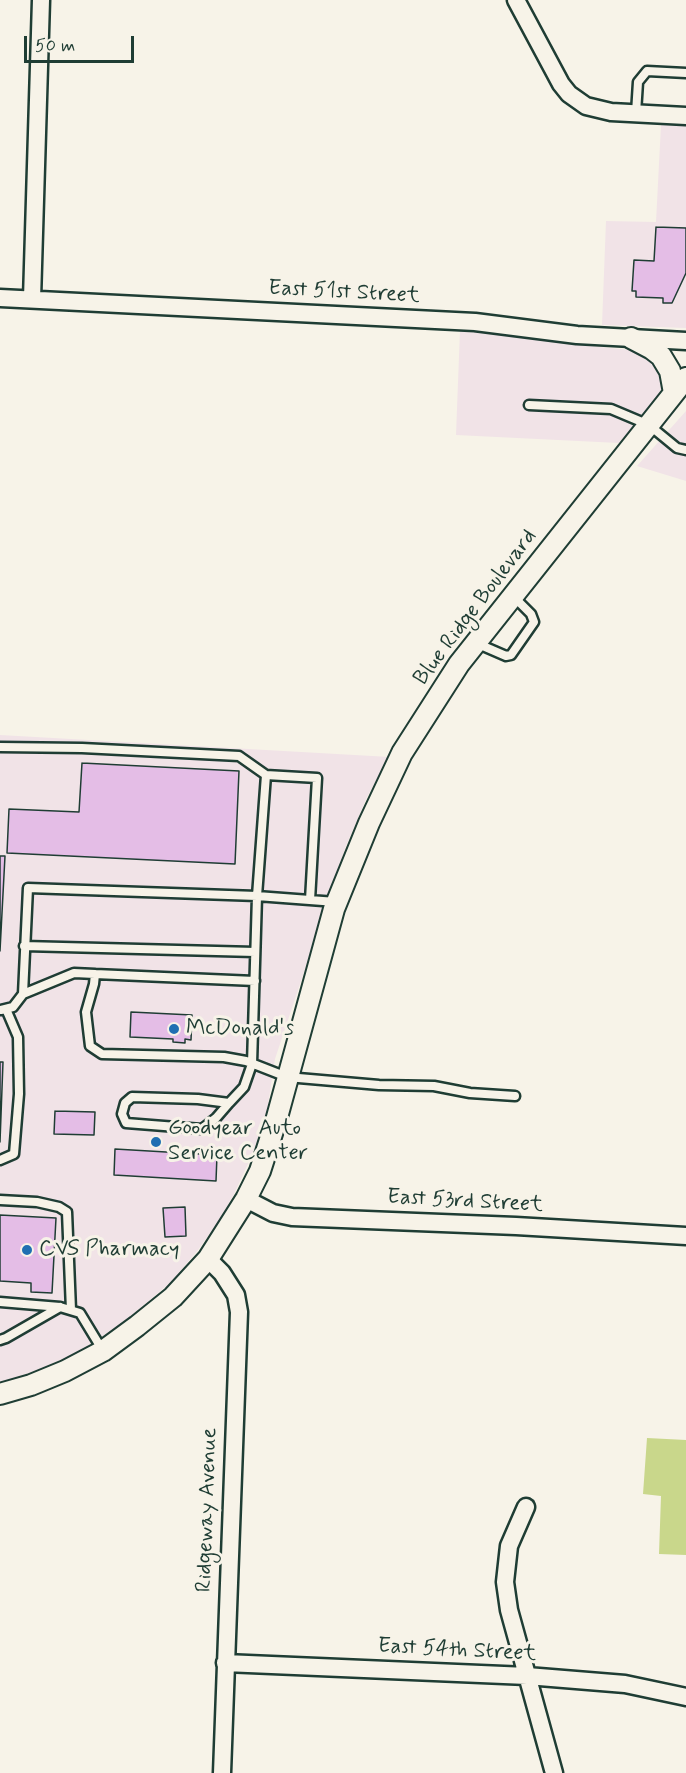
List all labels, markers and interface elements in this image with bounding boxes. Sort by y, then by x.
scale bar [27,24,136,62]
text: 50 m [35,34,75,58]
street label: East 51st Street [268,276,420,310]
street label: Blue Ridge Boulevard [409,525,543,691]
place label: McDonald's [186,1016,294,1042]
marker: McDonald's [167,1022,181,1036]
place label: Goodyear Auto Service Center [168,1116,308,1168]
marker: Goodyear Auto Service Center [149,1135,163,1149]
street label: East 53rd Street [386,1185,544,1219]
place label: CVS Pharmacy [39,1237,179,1263]
marker: CVS Pharmacy [20,1243,34,1257]
street label: Ridgeway Avenue [192,1427,224,1593]
street label: East 54th Street [377,1634,537,1668]

